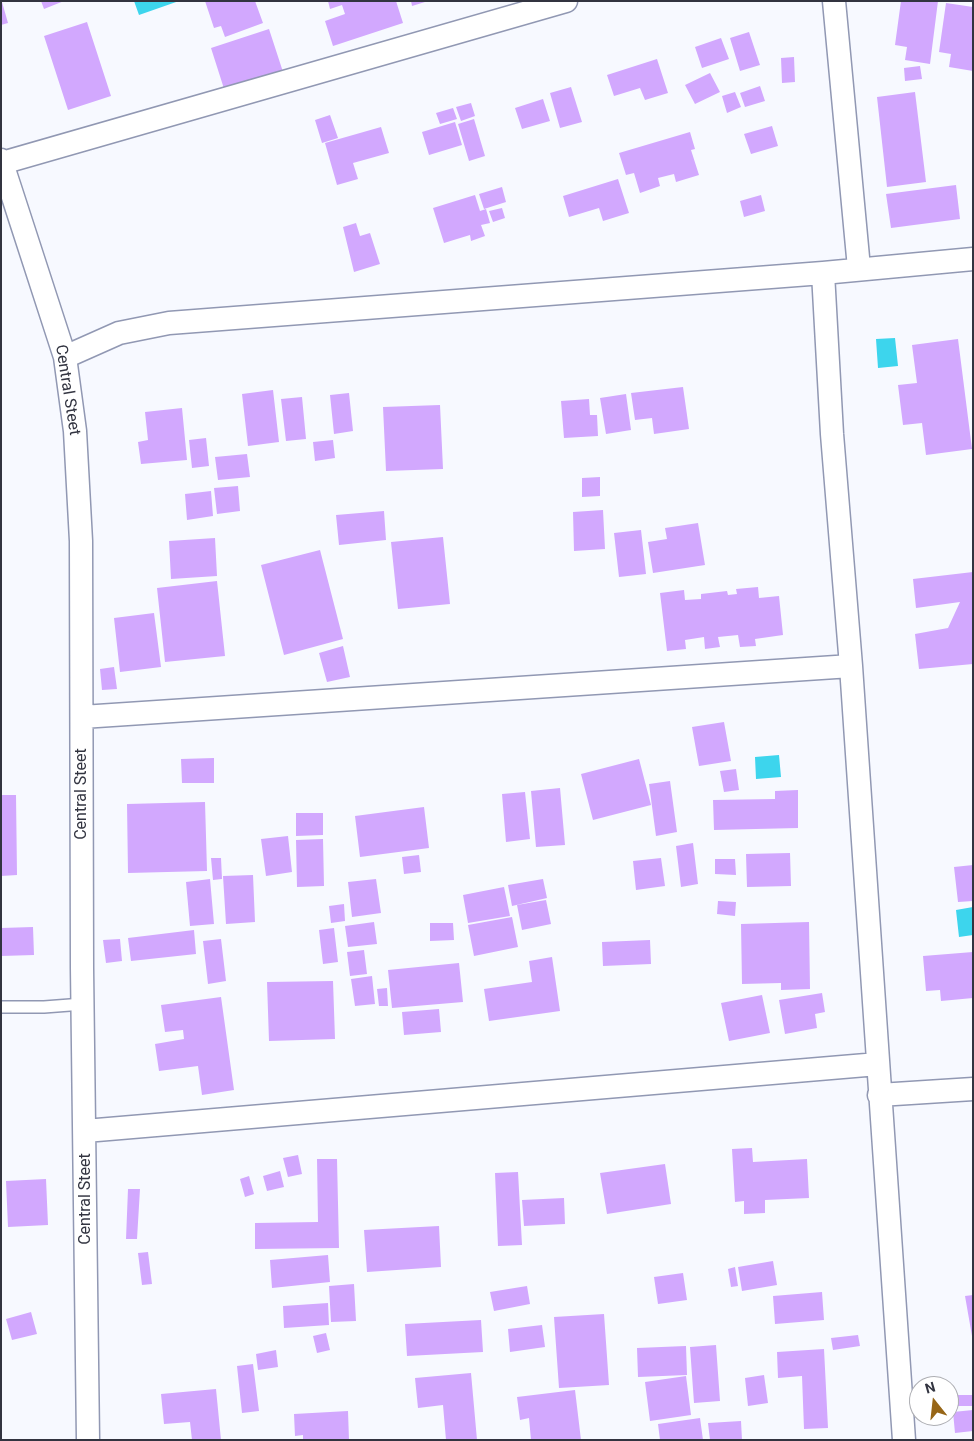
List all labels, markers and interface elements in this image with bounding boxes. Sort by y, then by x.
street label: Central Steet [50,343,84,437]
street label: Central Steet [72,748,92,840]
street label: Central Steet [76,1153,96,1245]
north arrow [909,1376,959,1426]
text: N [923,1378,937,1397]

